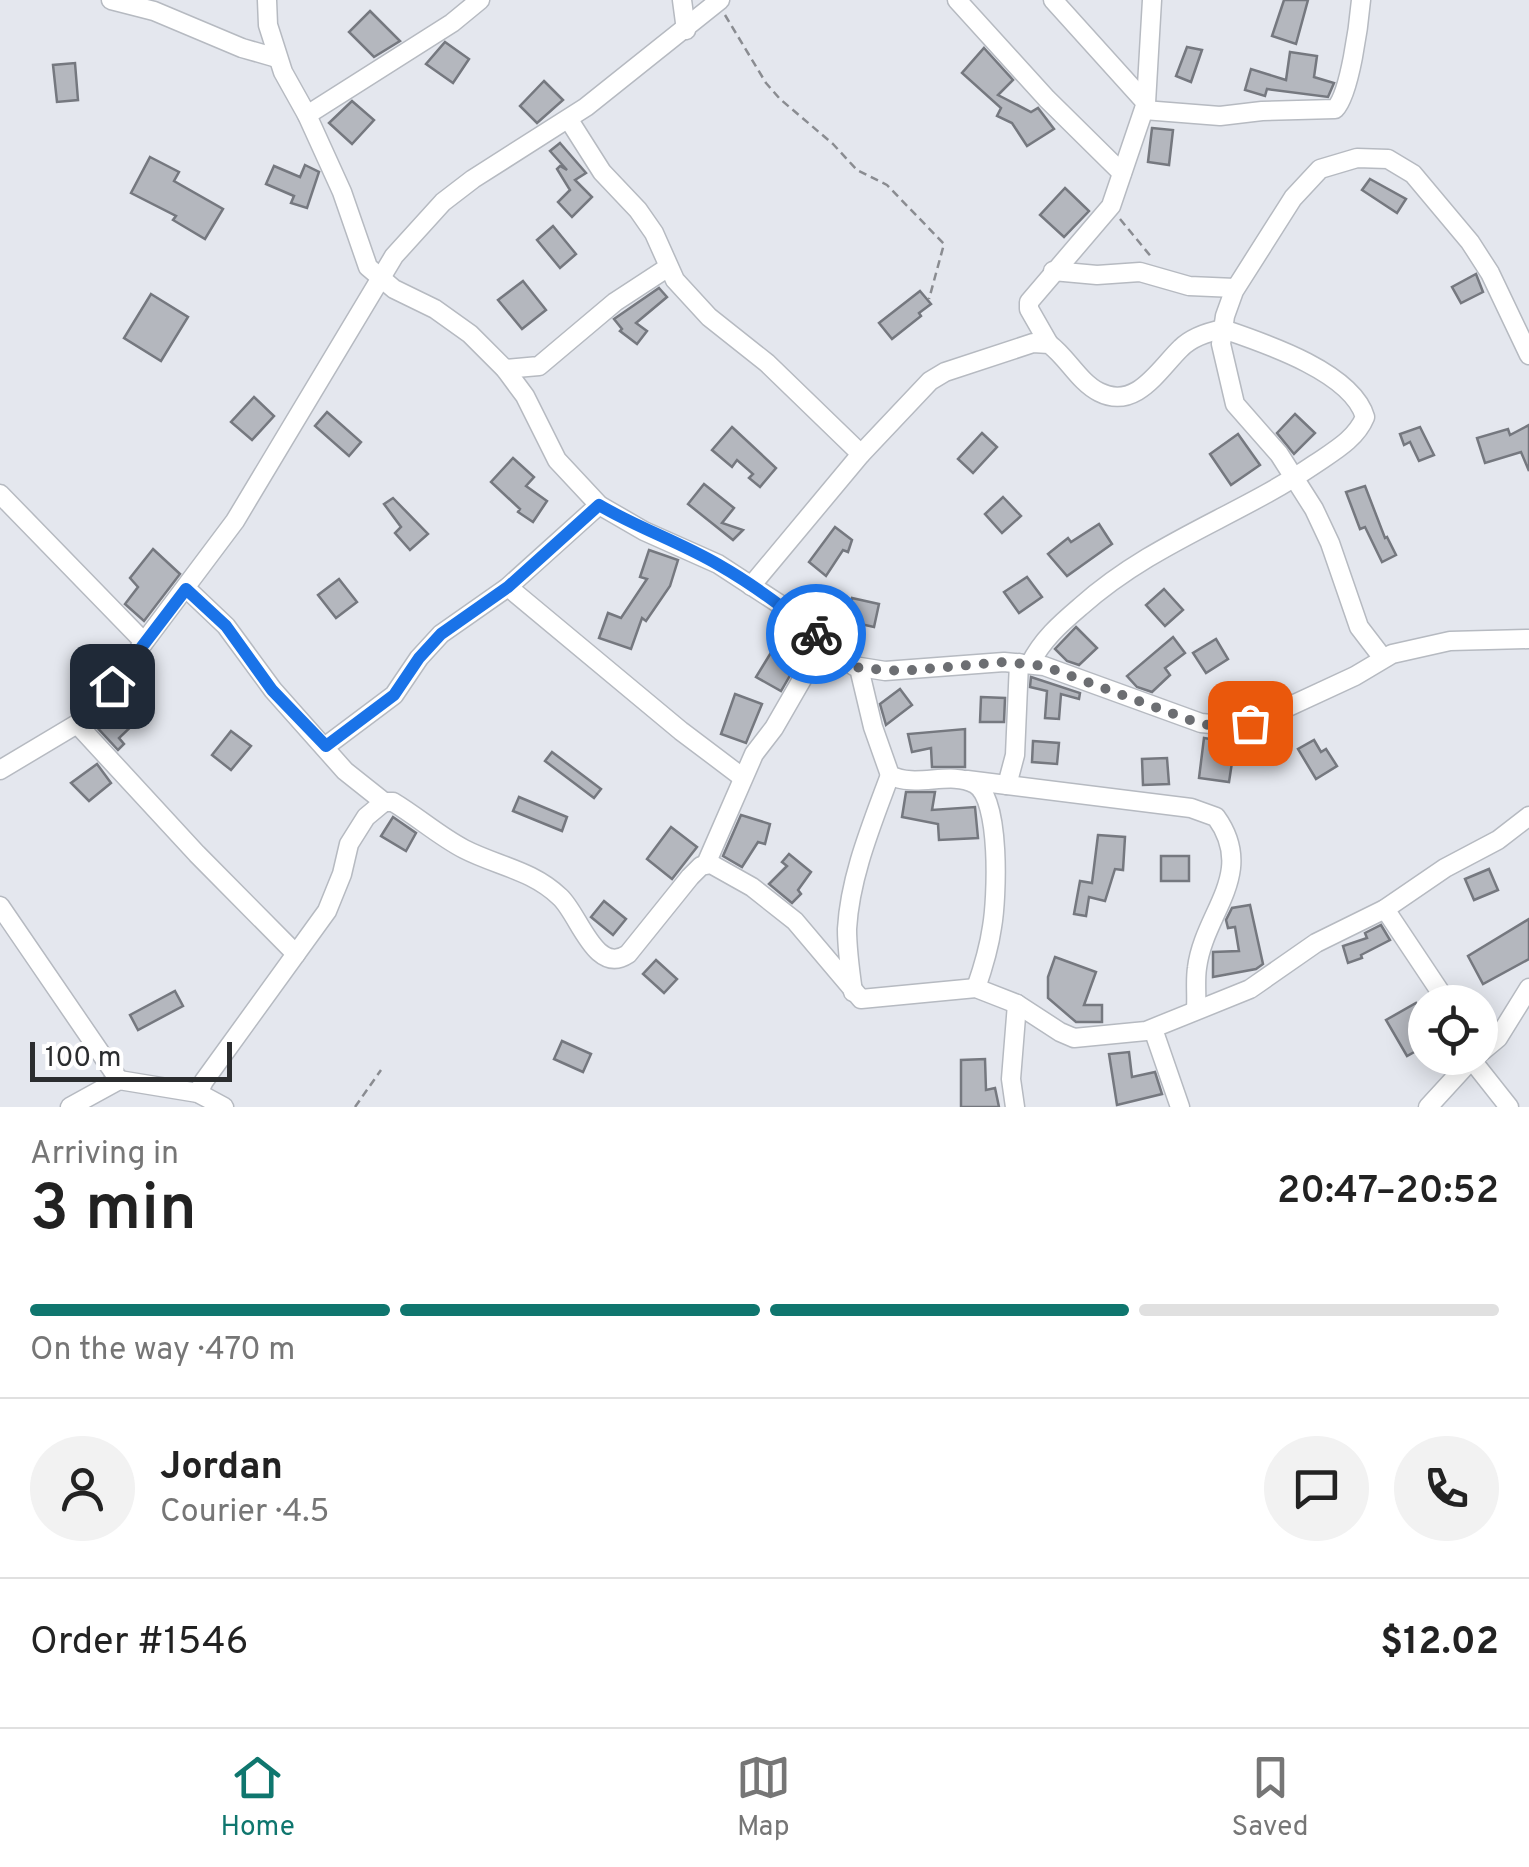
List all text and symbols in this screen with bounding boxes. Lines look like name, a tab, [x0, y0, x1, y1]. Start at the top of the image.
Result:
courier	[766, 584, 866, 684]
icon: bike	[789, 607, 844, 662]
pin	[70, 644, 155, 729]
icon: home	[85, 659, 140, 714]
pin	[1208, 681, 1293, 766]
icon: bag	[1223, 696, 1278, 751]
map controls	[1408, 985, 1498, 1075]
button: locate	[1408, 985, 1498, 1075]
scale bar	[30, 1037, 232, 1082]
text: 100 m	[45, 1041, 121, 1077]
text: Arriving in	[30, 1135, 179, 1175]
text: 20:47–20:52	[1277, 1168, 1499, 1217]
text: 3 min	[30, 1171, 197, 1253]
text: On the way · 470 m	[30, 1331, 295, 1371]
button: person	[30, 1436, 135, 1541]
button: chat	[1264, 1436, 1369, 1541]
button: phone	[1394, 1436, 1499, 1541]
text: Jordan	[160, 1444, 283, 1493]
text: Courier · 4.5	[160, 1493, 329, 1533]
text: Order #1546	[30, 1619, 248, 1668]
text: $12.02	[1380, 1619, 1499, 1668]
tab: Home	[220, 1750, 295, 1846]
tab: Map	[736, 1750, 791, 1846]
tab: Saved	[1232, 1750, 1309, 1846]

